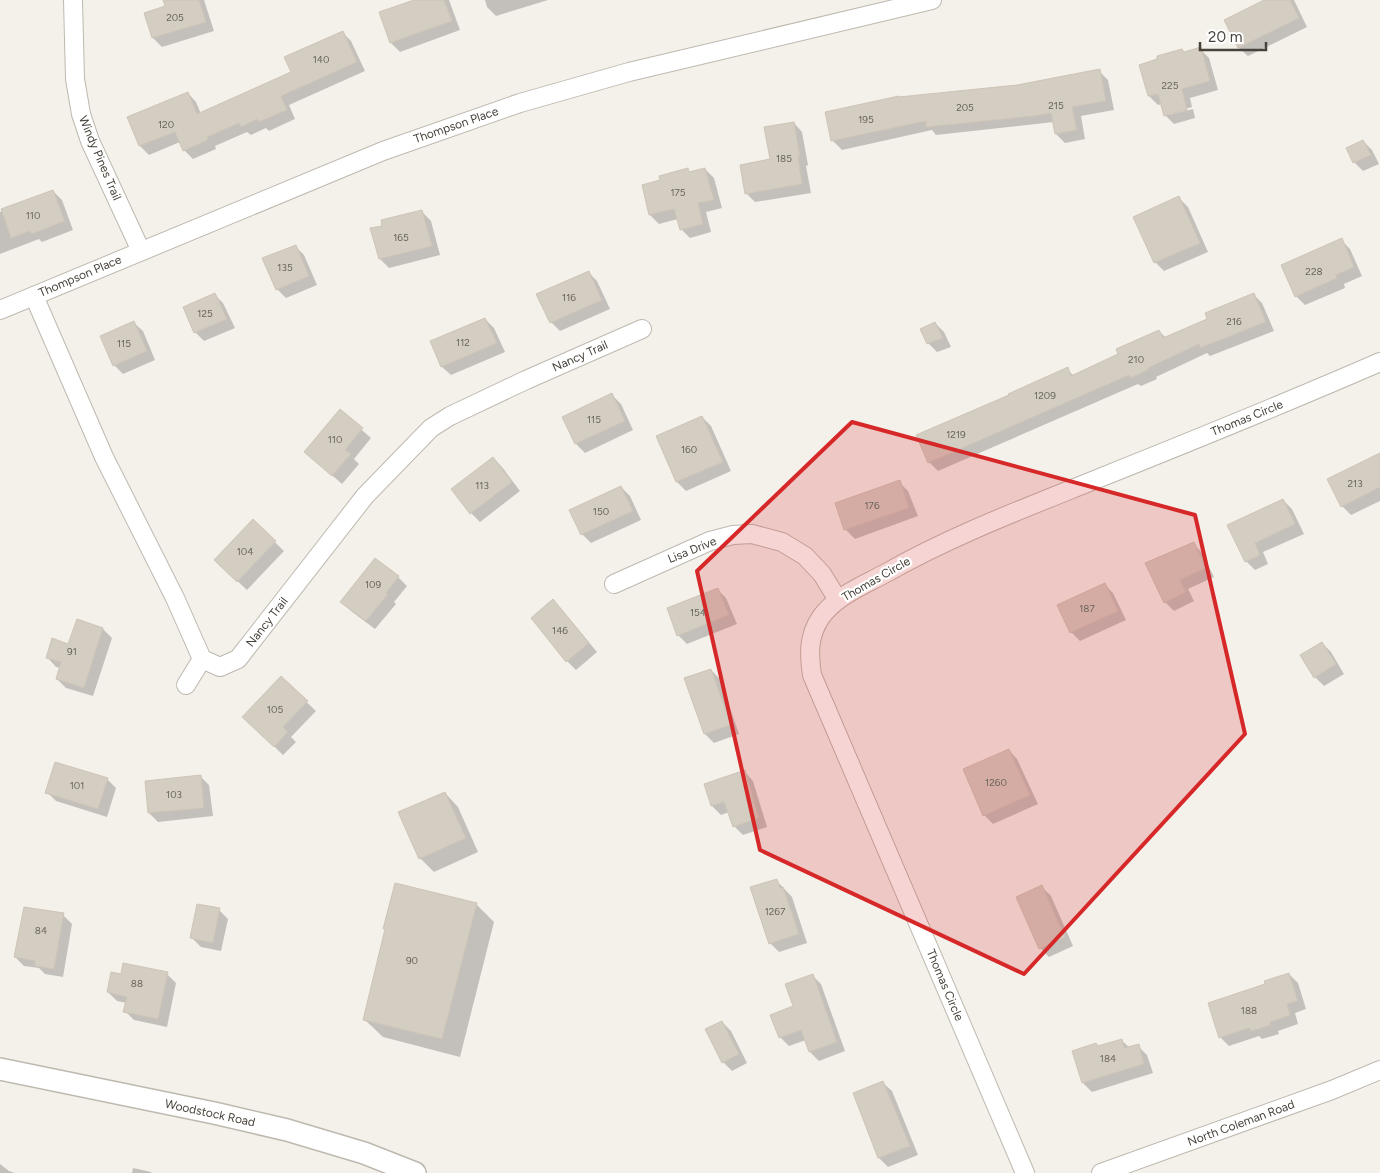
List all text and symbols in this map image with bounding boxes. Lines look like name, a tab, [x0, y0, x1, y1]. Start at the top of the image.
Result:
house number: 205	[166, 11, 184, 24]
scale bar	[1200, 20, 1266, 52]
text: 20 m	[1208, 28, 1242, 46]
house number: 140	[313, 53, 329, 66]
house number: 225	[1162, 79, 1179, 92]
house number: 215	[1048, 99, 1064, 112]
house number: 205	[956, 101, 974, 114]
street label: Thompson Place	[412, 104, 501, 146]
house number: 195	[858, 113, 874, 126]
street label: Windy Pines Trail	[76, 114, 124, 202]
house number: 120	[158, 118, 174, 131]
house number: 185	[776, 152, 792, 165]
house number: 175	[670, 186, 686, 199]
house number: 110	[26, 209, 40, 222]
house number: 165	[393, 231, 409, 244]
street label: Thompson Place	[37, 252, 124, 300]
house number: 135	[277, 261, 293, 274]
house number: 228	[1305, 265, 1323, 278]
house number: 116	[562, 291, 576, 304]
house number: 125	[197, 307, 213, 320]
house number: 216	[1226, 315, 1242, 328]
house number: 112	[456, 336, 470, 349]
house number: 115	[117, 337, 131, 350]
street label: Nancy Trail	[550, 338, 610, 374]
house number: 210	[1128, 353, 1144, 366]
house number: 1209	[1034, 389, 1056, 402]
street label: Thomas Circle	[1209, 397, 1285, 439]
house number: 115	[587, 413, 601, 426]
house number: 1219	[946, 428, 966, 441]
house number: 110	[328, 433, 342, 446]
house number: 160	[681, 443, 697, 456]
house number: 213	[1347, 477, 1363, 490]
house number: 113	[475, 479, 489, 492]
house number: 176	[864, 499, 880, 512]
house number: 150	[593, 505, 609, 518]
street label: Lisa Drive	[666, 534, 719, 566]
house number: 104	[237, 545, 253, 558]
street label: Thomas Circle	[839, 554, 913, 604]
house number: 109	[365, 578, 381, 591]
street label: Nancy Trail	[243, 594, 291, 650]
house number: 187	[1079, 602, 1095, 615]
house number: 154	[690, 606, 706, 619]
house number: 146	[552, 624, 568, 637]
house number: 91	[67, 645, 77, 658]
house number: 105	[267, 703, 283, 716]
house number: 1260	[985, 776, 1007, 789]
house number: 101	[70, 779, 84, 792]
house number: 103	[166, 788, 182, 801]
house number: 1267	[765, 905, 786, 918]
house number: 84	[35, 924, 47, 937]
street label: Thomas Circle	[924, 947, 967, 1023]
house number: 90	[406, 954, 418, 967]
house number: 88	[131, 977, 143, 990]
house number: 188	[1241, 1004, 1257, 1017]
house number: 184	[1100, 1052, 1116, 1065]
street label: Woodstock Road	[164, 1097, 256, 1129]
street label: North Coleman Road	[1186, 1097, 1296, 1149]

